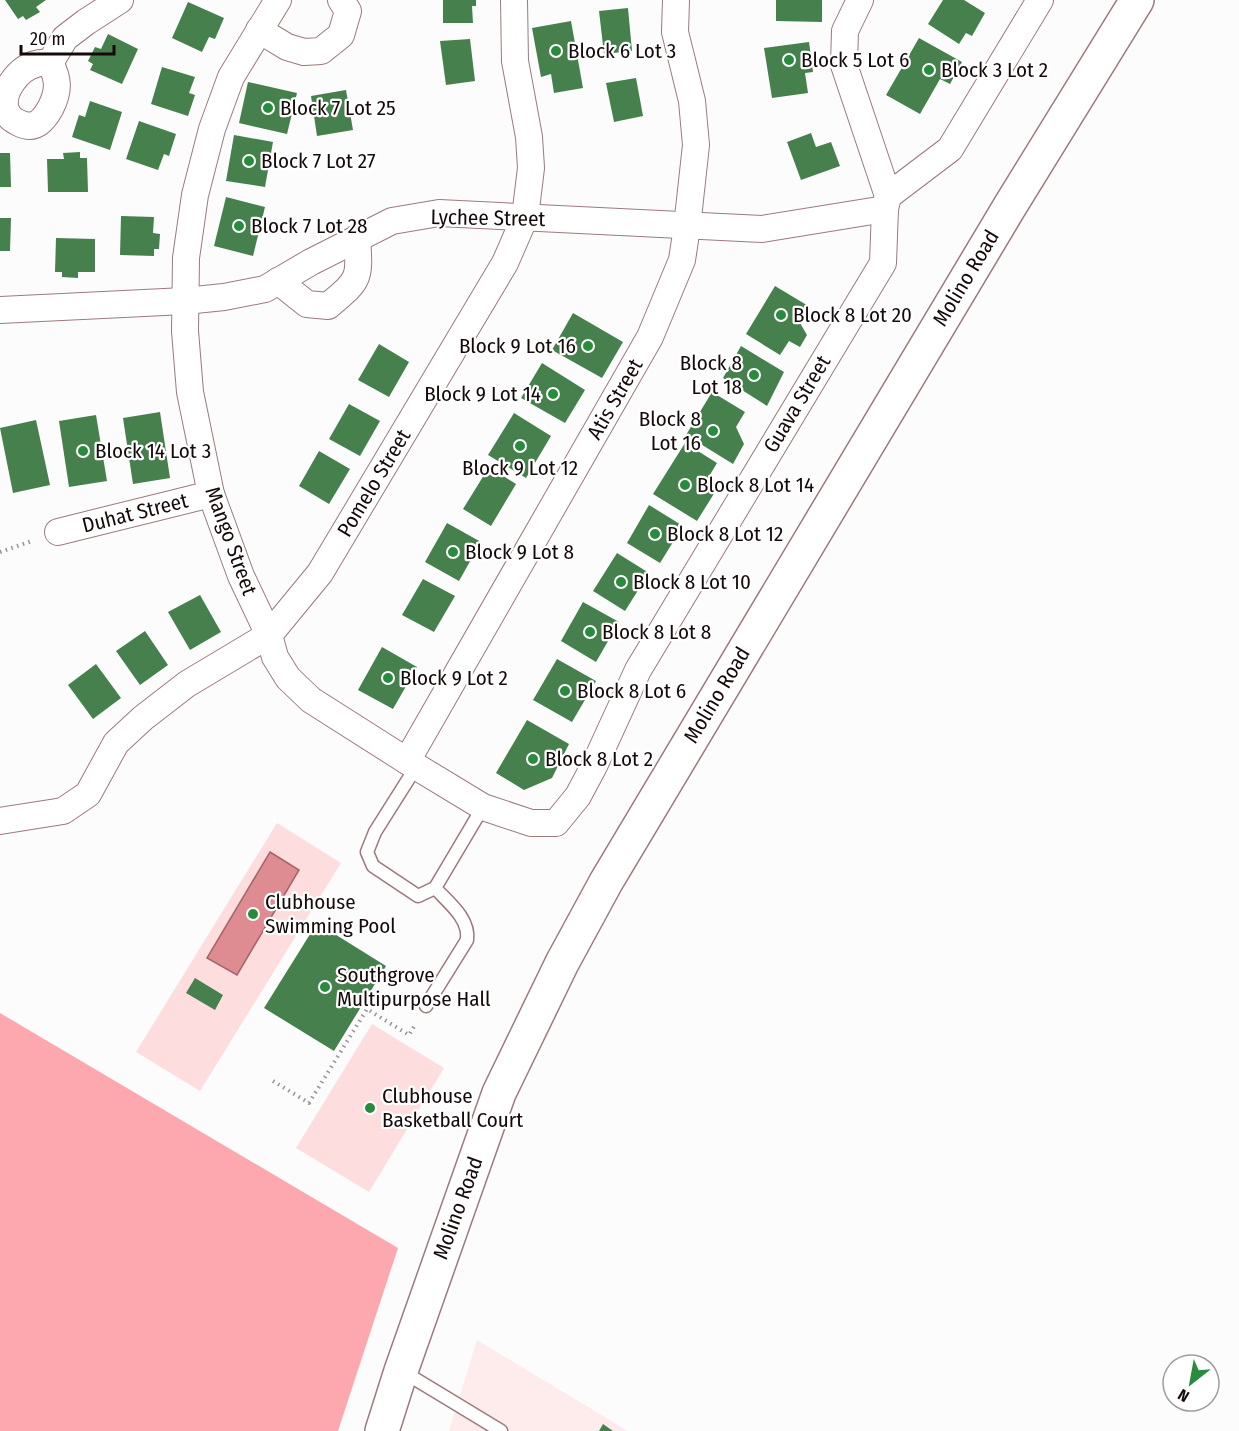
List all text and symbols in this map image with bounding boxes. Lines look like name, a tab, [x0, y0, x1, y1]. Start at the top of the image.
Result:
scale bar	[21, 18, 114, 56]
text: 20 m	[30, 28, 65, 50]
place label: Block 6 Lot 3	[568, 38, 676, 64]
marker: Block 6 Lot 3	[549, 44, 563, 58]
place label: Block 5 Lot 6	[801, 47, 909, 73]
marker: Block 5 Lot 6	[782, 53, 796, 67]
place label: Block 3 Lot 2	[941, 57, 1048, 83]
marker: Block 3 Lot 2	[922, 63, 936, 77]
place label: Block 7 Lot 25	[280, 95, 396, 121]
marker: Block 7 Lot 25	[261, 101, 275, 115]
place label: Block 7 Lot 27	[261, 148, 375, 174]
marker: Block 7 Lot 27	[242, 154, 256, 168]
street label: Lychee Street	[430, 204, 546, 232]
place label: Block 7 Lot 28	[251, 213, 368, 239]
marker: Block 7 Lot 28	[232, 219, 246, 233]
street label: Molino Road	[927, 225, 1005, 331]
place label: Block 8 Lot 20	[793, 302, 912, 328]
marker: Block 8 Lot 20	[774, 308, 788, 322]
place label: Block 9 Lot 16	[459, 333, 576, 359]
marker: Block 9 Lot 16	[581, 339, 595, 353]
place label: Block 8 Lot 18	[680, 350, 742, 400]
street label: Guava Street	[758, 351, 836, 457]
street label: Atis Street	[582, 354, 649, 444]
marker: Block 8 Lot 18	[747, 368, 761, 382]
place label: Block 9 Lot 14	[424, 381, 541, 407]
marker: Block 9 Lot 14	[546, 387, 560, 401]
place label: Block 8 Lot 16	[639, 406, 701, 456]
street label: Pomelo Street	[332, 424, 416, 542]
marker: Block 8 Lot 16	[706, 424, 720, 438]
place label: Block 14 Lot 3	[95, 438, 211, 464]
marker: Block 9 Lot 12	[513, 439, 527, 453]
marker: Block 14 Lot 3	[76, 444, 90, 458]
place label: Block 9 Lot 12	[462, 455, 578, 481]
place label: Block 8 Lot 14	[697, 472, 814, 498]
marker: Block 8 Lot 14	[678, 478, 692, 492]
street label: Mango Street	[199, 483, 263, 599]
street label: Duhat Street	[79, 487, 191, 539]
place label: Block 8 Lot 12	[667, 521, 783, 547]
marker: Block 8 Lot 12	[648, 527, 662, 541]
place label: Block 9 Lot 8	[465, 539, 574, 565]
marker: Block 9 Lot 8	[446, 545, 460, 559]
place label: Block 8 Lot 10	[633, 569, 751, 595]
marker: Block 8 Lot 10	[614, 575, 628, 589]
place label: Block 8 Lot 8	[602, 619, 711, 645]
marker: Block 8 Lot 8	[583, 625, 597, 639]
street label: Molino Road	[678, 642, 756, 748]
place label: Block 9 Lot 2	[400, 665, 508, 691]
marker: Block 9 Lot 2	[381, 671, 395, 685]
place label: Block 8 Lot 6	[577, 678, 686, 704]
marker: Block 8 Lot 6	[558, 684, 572, 698]
place label: Block 8 Lot 2	[545, 746, 653, 772]
marker: Block 8 Lot 2	[526, 752, 540, 766]
place label: Clubhouse Swimming Pool	[265, 889, 396, 939]
marker: Clubhouse Swimming Pool	[246, 907, 260, 921]
place label: Southgrove Multipurpose Hall	[337, 962, 491, 1012]
marker: Southgrove Multipurpose Hall	[318, 980, 332, 994]
place label: Clubhouse Basketball Court	[382, 1083, 523, 1133]
marker: Clubhouse Basketball Court	[363, 1101, 377, 1115]
street label: Molino Road	[427, 1153, 489, 1263]
north arrow	[1161, 1353, 1221, 1413]
text: N	[1175, 1385, 1193, 1406]

